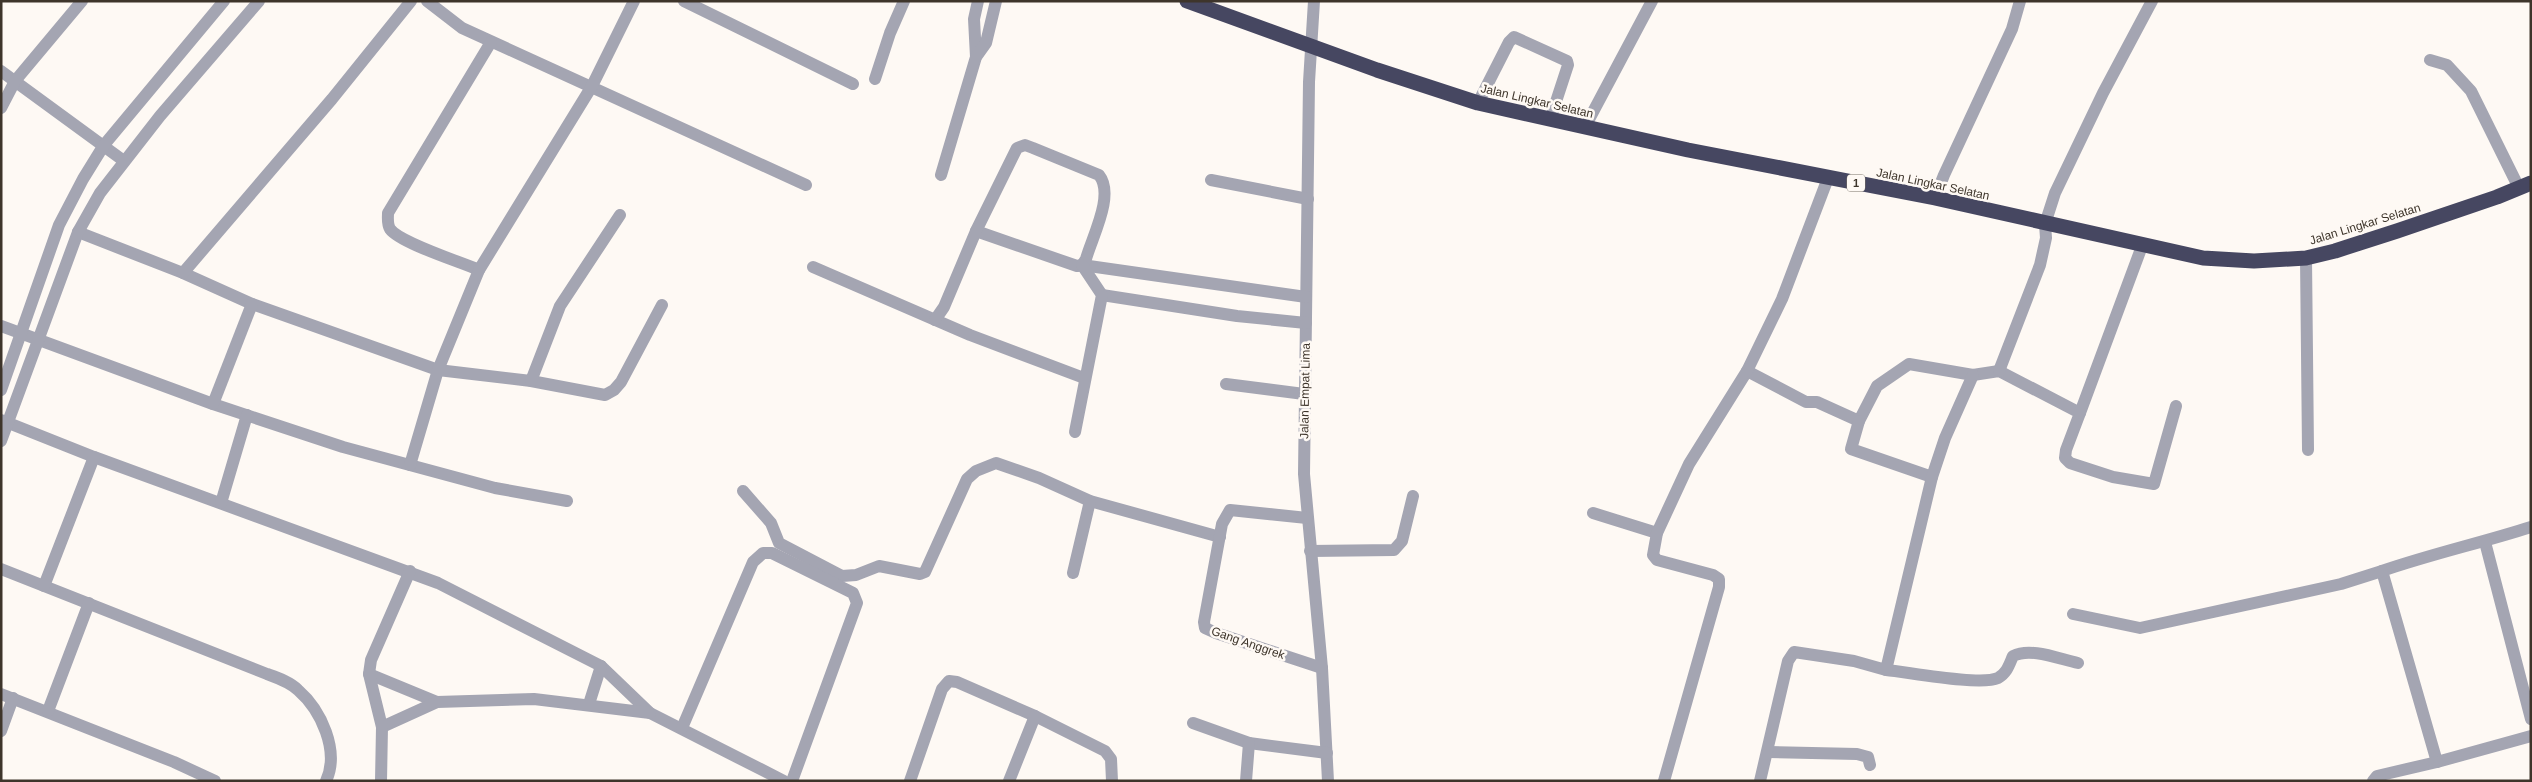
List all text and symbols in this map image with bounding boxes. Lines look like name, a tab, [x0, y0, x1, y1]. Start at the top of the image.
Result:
street label: Jalan Lingkar Selatan	[1479, 81, 1595, 121]
street label: Jalan Lingkar Selatan	[1875, 165, 1991, 203]
road number: 1	[1847, 174, 1865, 192]
street label: Jalan Lingkar Selatan	[2308, 200, 2422, 248]
street label: Jalan Empat Lima	[1297, 343, 1313, 439]
street label: Gang Anggrek	[1209, 624, 1287, 662]

